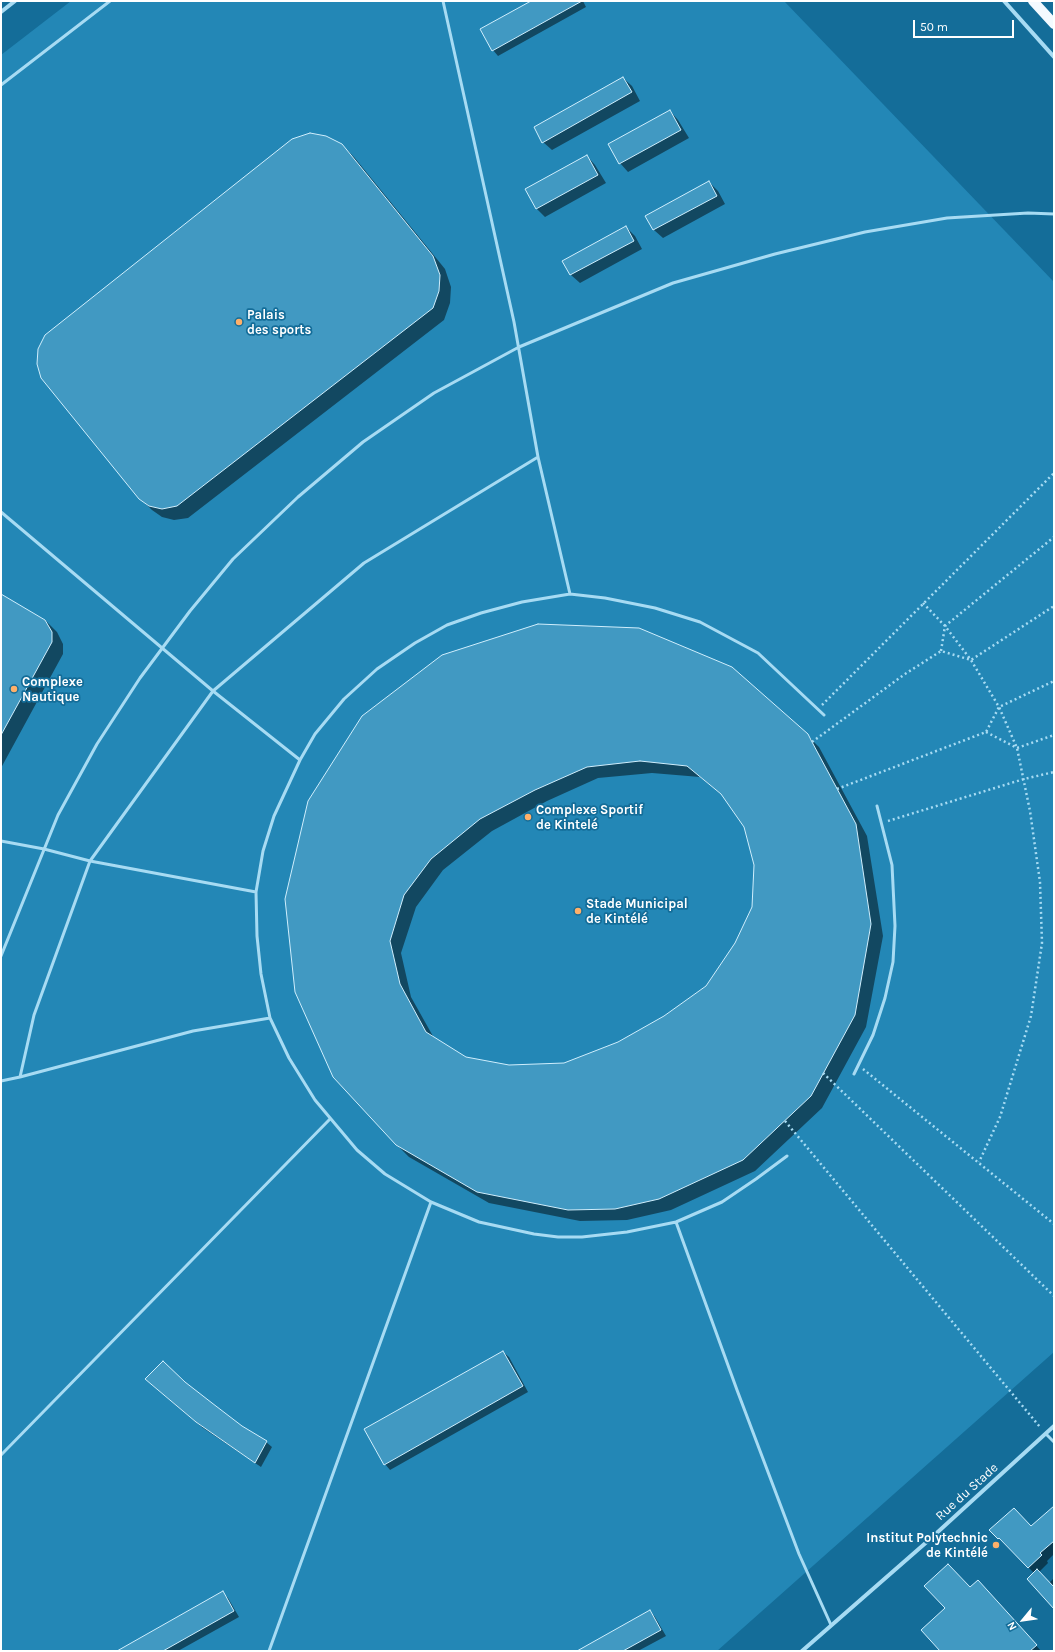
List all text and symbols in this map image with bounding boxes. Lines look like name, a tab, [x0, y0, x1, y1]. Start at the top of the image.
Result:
scale bar	[915, 12, 1016, 38]
text: 50 m	[920, 20, 948, 34]
place label: Palais des sports	[247, 307, 311, 338]
marker: Palais des sports	[234, 317, 244, 327]
place label: Complexe Nautique	[22, 674, 83, 705]
marker: Complexe Nautique	[9, 684, 19, 694]
place label: Complexe Sportif de Kintelé	[536, 802, 643, 833]
marker: Complexe Sportif de Kintelé	[523, 812, 533, 822]
place label: Stade Municipal de Kintélé	[586, 896, 688, 927]
marker: Stade Municipal de Kintélé	[573, 906, 583, 916]
street label: Rue du Stade	[933, 1460, 1001, 1524]
place label: Institut Polytechnic de Kintélé	[866, 1530, 988, 1561]
marker: Institut Polytechnic de Kintélé	[991, 1540, 1001, 1550]
north arrow	[1003, 1600, 1043, 1640]
text: N	[1004, 1619, 1020, 1633]

